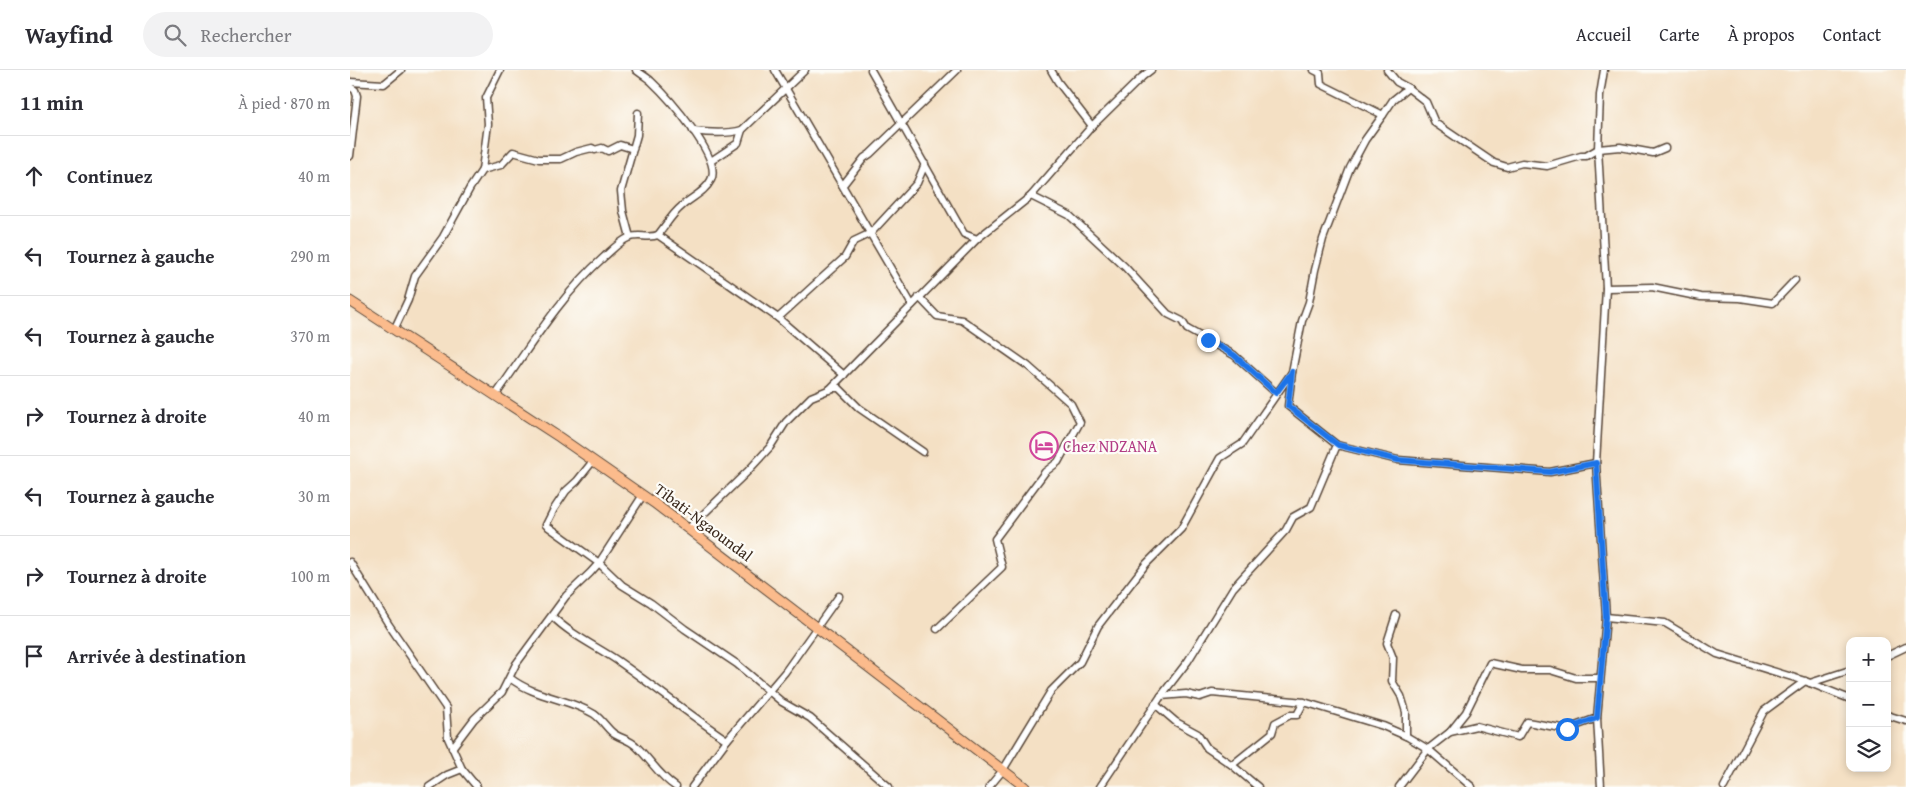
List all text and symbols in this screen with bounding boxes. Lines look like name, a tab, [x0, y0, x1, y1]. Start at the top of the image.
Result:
search box	[143, 12, 493, 57]
text: Wayfind	[25, 17, 113, 52]
icon: search	[161, 21, 189, 49]
text: Rechercher	[201, 21, 292, 49]
text: Accueil	[1576, 21, 1631, 48]
text: Carte	[1659, 21, 1700, 48]
text: À propos	[1728, 21, 1795, 48]
text: Contact	[1823, 21, 1881, 48]
text: 11 min	[20, 87, 83, 118]
text: À pied · 870 m	[238, 91, 330, 115]
icon: ahead	[20, 162, 48, 190]
text: Continuez	[67, 162, 153, 190]
text: 40 m	[298, 164, 330, 188]
icon: left	[20, 242, 48, 270]
text: Tournez à gauche	[67, 242, 215, 270]
text: 290 m	[290, 244, 330, 268]
icon: left	[20, 322, 48, 350]
text: Tournez à gauche	[67, 322, 215, 350]
text: 370 m	[290, 324, 330, 348]
route end	[1197, 329, 1220, 352]
icon: right	[20, 402, 48, 430]
text: Tournez à droite	[67, 402, 207, 430]
text: 40 m	[298, 404, 330, 428]
hotel icon: Chez NDZANA	[1029, 431, 1059, 461]
place label: Chez NDZANA	[1063, 434, 1158, 458]
street label: Tibati-Ngaoundal	[650, 477, 758, 567]
icon: left	[20, 482, 48, 510]
text: Tournez à gauche	[67, 482, 215, 510]
text: 30 m	[298, 484, 330, 508]
icon: right	[20, 562, 48, 590]
text: Tournez à droite	[67, 562, 207, 590]
text: 100 m	[290, 564, 330, 588]
map controls	[1846, 637, 1891, 772]
button: +	[1846, 637, 1891, 682]
icon: arrive	[20, 642, 48, 670]
text: Arrivée à destination	[67, 642, 246, 670]
button: −	[1846, 682, 1891, 727]
route start	[1556, 718, 1579, 741]
button: layers	[1846, 727, 1891, 772]

